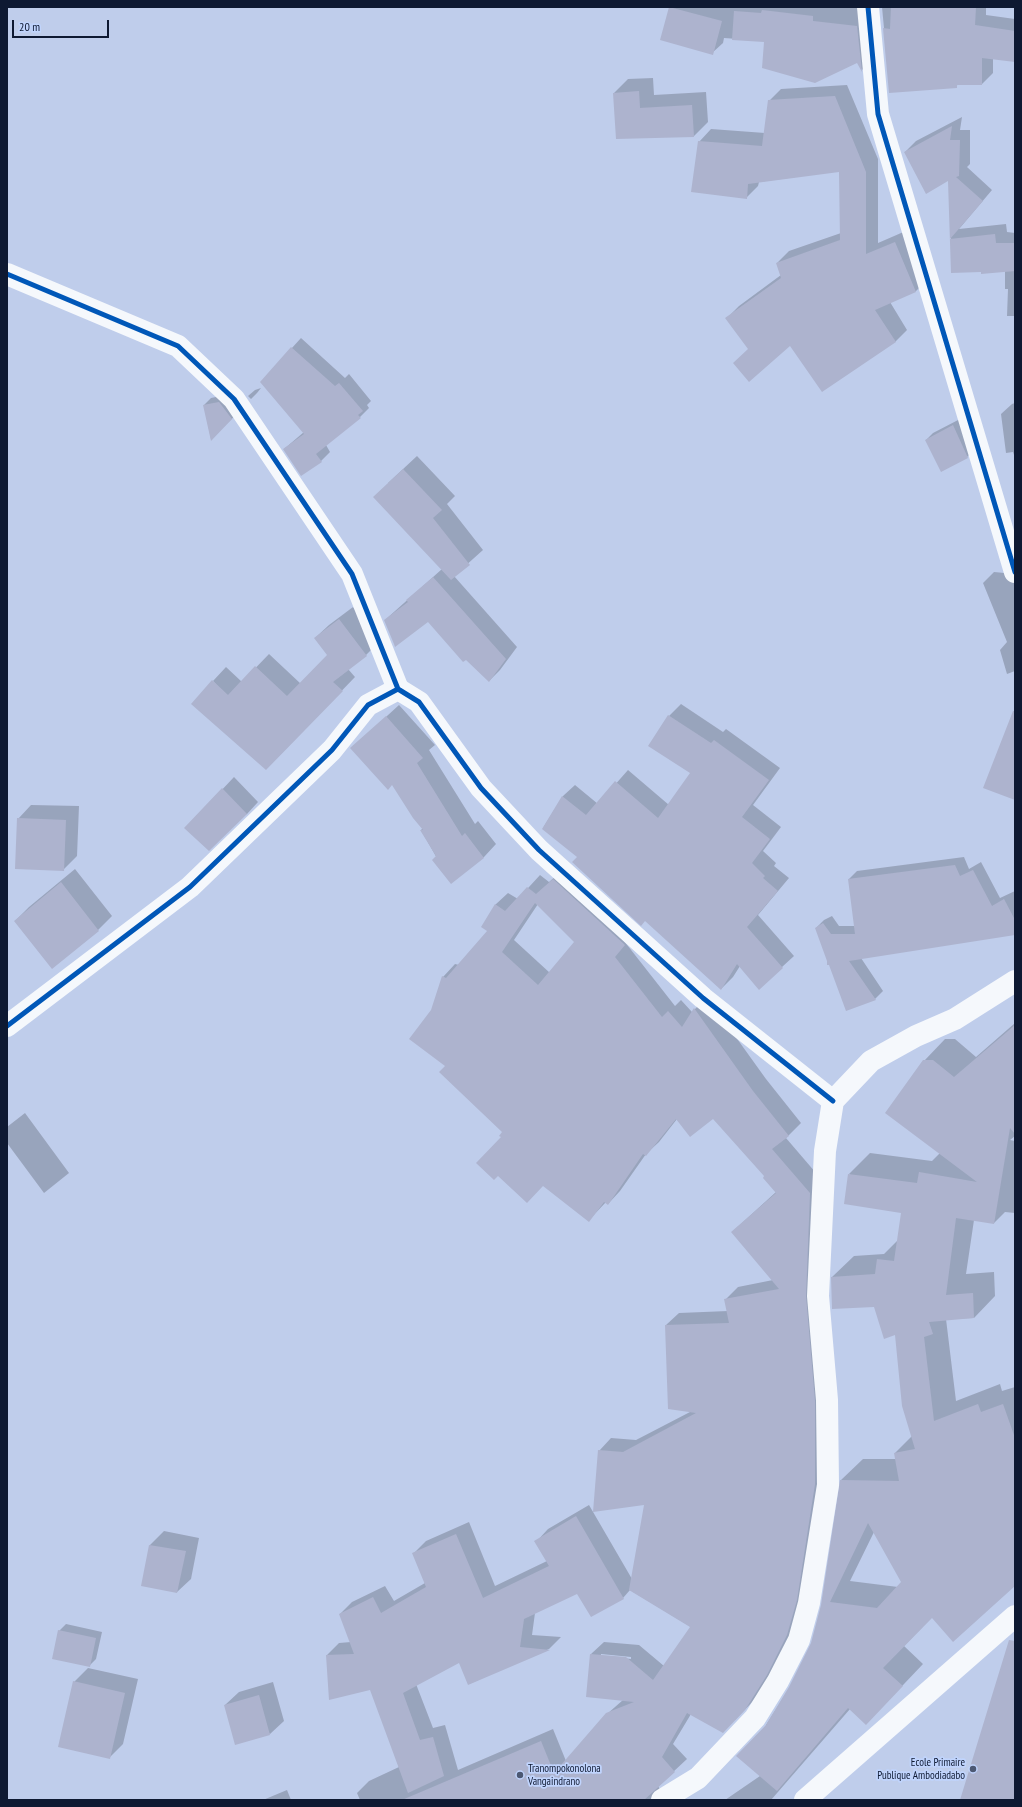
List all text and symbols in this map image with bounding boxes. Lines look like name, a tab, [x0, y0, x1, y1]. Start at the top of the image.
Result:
scale bar	[14, 12, 111, 38]
text: 20 m	[19, 19, 40, 34]
place label: Ecole Primaire Publique Ambodiadabo	[877, 1756, 965, 1782]
place label: Tranompokonolona Vangaindrano	[528, 1762, 601, 1788]
marker: Ecole Primaire Publique Ambodiadabo	[968, 1764, 978, 1774]
marker: Tranompokonolona Vangaindrano	[515, 1770, 525, 1780]

